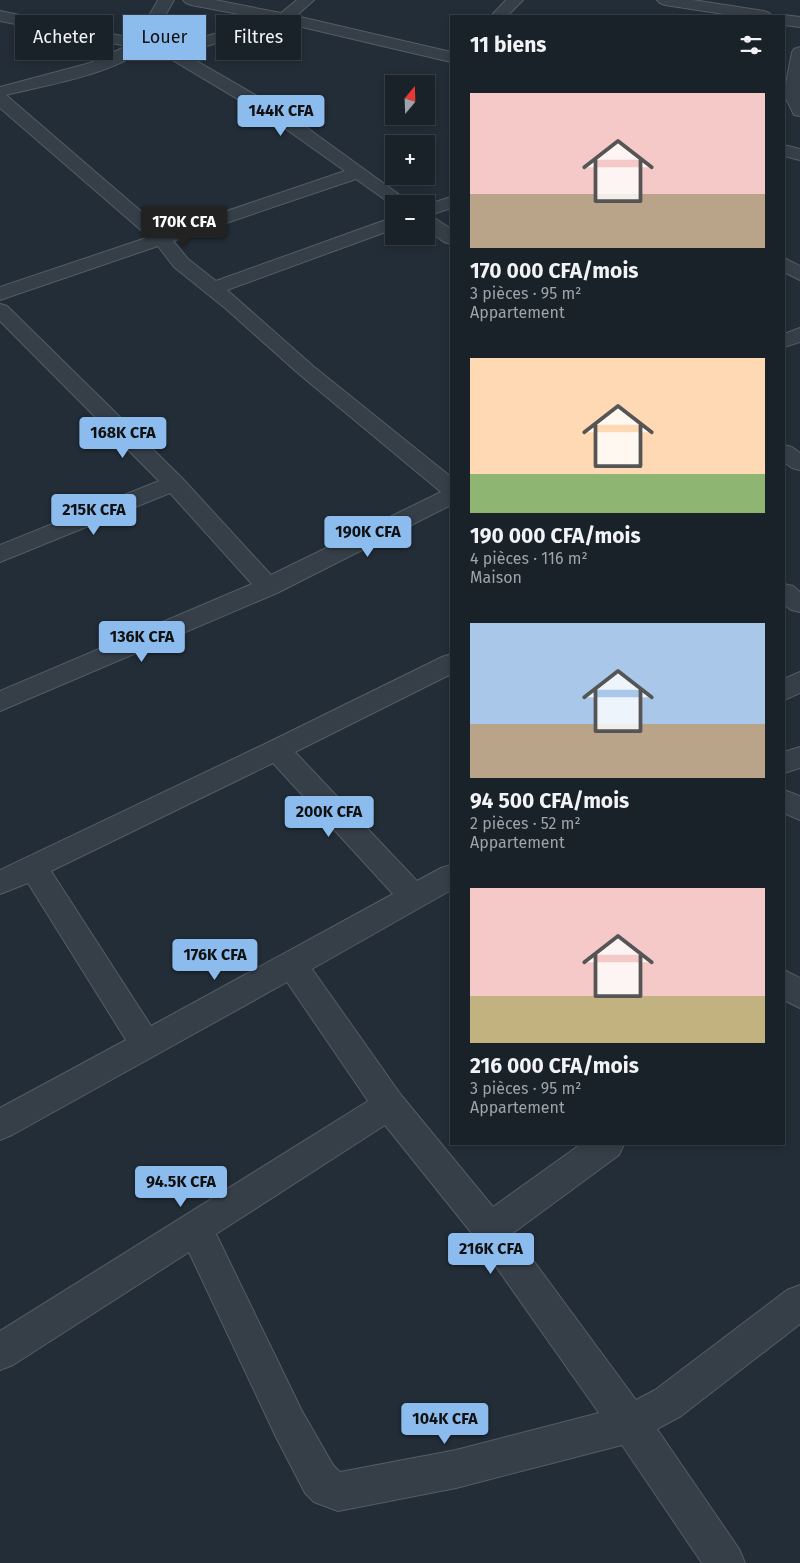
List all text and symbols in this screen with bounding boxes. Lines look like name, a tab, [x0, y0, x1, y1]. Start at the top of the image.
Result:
chip: Acheter	[15, 15, 113, 60]
chip: Louer	[123, 15, 206, 60]
chip: Filtres	[216, 15, 301, 60]
icon: filters	[737, 31, 765, 59]
text: 11 biens	[470, 32, 546, 58]
north arrow	[385, 75, 435, 125]
map controls	[385, 75, 435, 245]
pin: 144K CFA	[229, 94, 333, 137]
text: 144K CFA	[248, 101, 314, 120]
icon: home	[573, 126, 663, 216]
button: +	[385, 135, 435, 185]
button: −	[385, 195, 435, 245]
pin: 170K CFA	[132, 206, 236, 248]
text: 170K CFA	[152, 212, 216, 231]
text: 170 000 CFA/mois	[470, 258, 638, 284]
text: 3 pièces · 95 m²	[470, 284, 582, 303]
text: Appartement	[470, 303, 565, 322]
icon: home	[573, 391, 663, 481]
pin: 168K CFA	[71, 416, 175, 459]
text: 168K CFA	[90, 423, 156, 442]
pin: 215K CFA	[42, 494, 146, 536]
text: 215K CFA	[62, 500, 126, 519]
pin: 190K CFA	[316, 516, 420, 558]
text: 190K CFA	[335, 522, 401, 541]
text: 190 000 CFA/mois	[470, 523, 641, 549]
text: 4 pièces · 116 m²	[470, 549, 588, 568]
text: Maison	[470, 568, 522, 587]
pin: 136K CFA	[90, 620, 194, 663]
text: 136K CFA	[110, 627, 174, 646]
icon: home	[573, 656, 663, 746]
text: 94 500 CFA/mois	[470, 788, 629, 814]
pin: 200K CFA	[277, 796, 381, 838]
text: 200K CFA	[296, 802, 362, 821]
text: 2 pièces · 52 m²	[470, 814, 581, 833]
text: Appartement	[470, 833, 565, 852]
icon: home	[573, 921, 663, 1011]
pin: 176K CFA	[163, 938, 267, 981]
text: 176K CFA	[183, 945, 247, 964]
text: 216 000 CFA/mois	[470, 1053, 639, 1079]
text: 3 pièces · 95 m²	[470, 1079, 582, 1098]
text: Appartement	[470, 1098, 565, 1117]
pin: 94.5K CFA	[124, 1166, 238, 1208]
text: 94.5K CFA	[146, 1172, 216, 1191]
pin: 216K CFA	[439, 1232, 543, 1275]
text: 216K CFA	[459, 1239, 523, 1258]
pin: 104K CFA	[393, 1402, 497, 1445]
text: 104K CFA	[412, 1409, 478, 1428]

